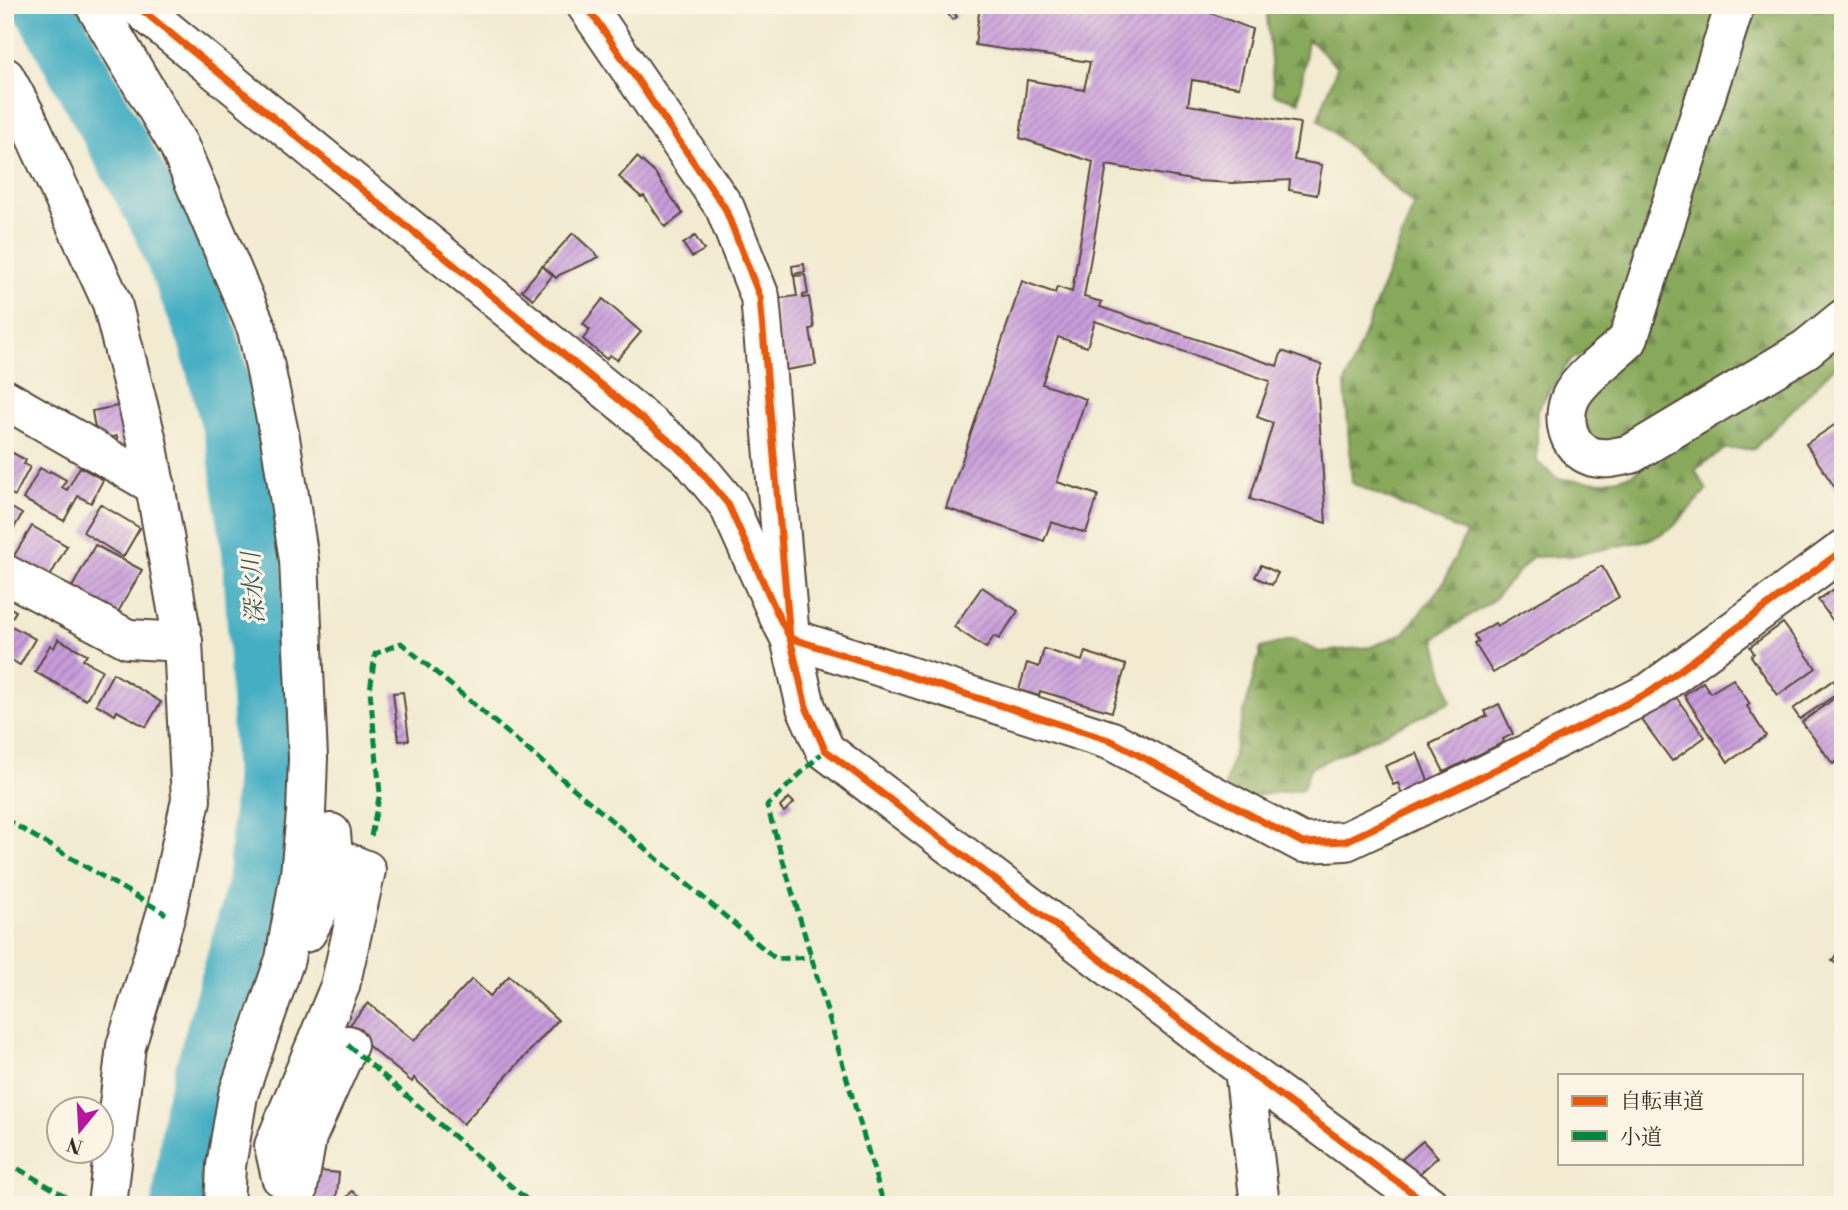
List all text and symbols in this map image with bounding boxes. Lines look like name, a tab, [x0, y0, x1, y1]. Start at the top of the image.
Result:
water label: 深水川	[236, 548, 271, 625]
legend	[1558, 1074, 1802, 1164]
text: 自転車道	[1620, 1089, 1704, 1115]
north arrow	[46, 1094, 116, 1164]
text: 小道	[1620, 1125, 1662, 1151]
text: N	[64, 1131, 86, 1159]

